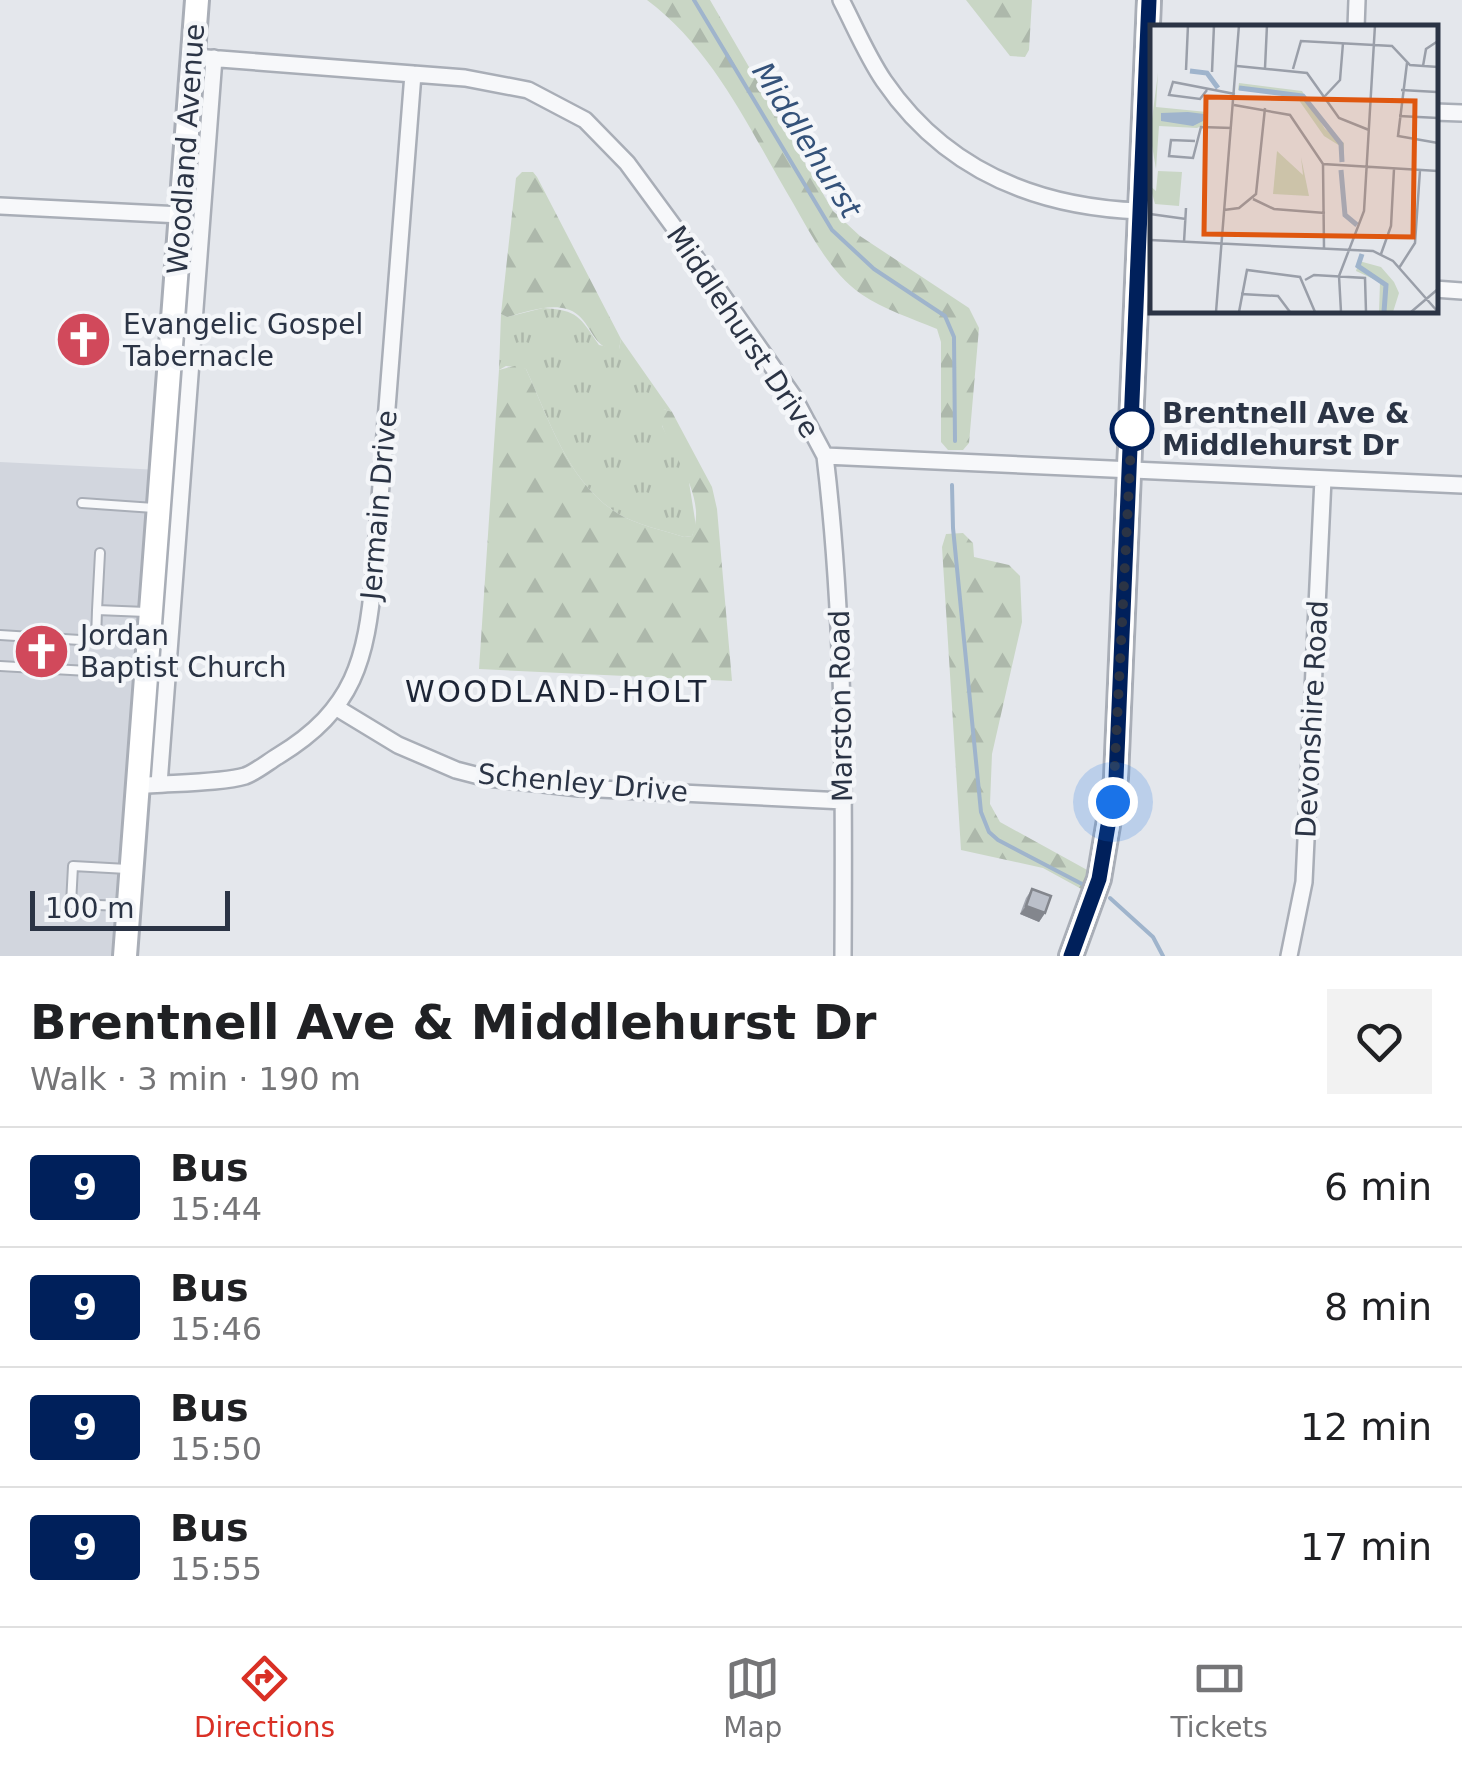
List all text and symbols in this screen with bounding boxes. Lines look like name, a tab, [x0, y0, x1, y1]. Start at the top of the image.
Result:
street label: Woodland Avenue	[161, 22, 211, 276]
inset map	[1150, 25, 1437, 312]
water label: Middlehurst	[745, 56, 869, 225]
street label: Middlehurst Drive	[660, 220, 826, 444]
place label: Evangelic Gospel Tabernacle	[122, 308, 363, 373]
church icon: Evangelic Gospel Tabernacle	[54, 310, 114, 370]
place label: Brentnell Ave & Middlehurst Dr	[1162, 397, 1409, 462]
marker: Brentnell Ave & Middlehurst Dr	[1111, 408, 1153, 450]
street label: Jermain Drive	[354, 409, 404, 603]
street label: Devonshire Road	[1289, 599, 1335, 839]
street label: Marston Road	[823, 610, 859, 802]
place label: Jordan Baptist Church	[78, 619, 286, 684]
church icon: Jordan Baptist Church	[11, 621, 71, 681]
district label: WOODLAND-HOLT	[405, 674, 709, 709]
street label: Schenley Drive	[476, 757, 690, 809]
your location	[1088, 777, 1138, 827]
scale bar	[30, 886, 230, 930]
text: 100 m	[45, 892, 135, 925]
button: heart	[1327, 989, 1432, 1094]
text: Brentnell Ave & Middlehurst Dr	[30, 994, 877, 1050]
text: Walk · 3 min · 190 m	[30, 1060, 361, 1098]
text: Bus	[170, 1146, 249, 1190]
text: 6 min	[1324, 1165, 1432, 1209]
text: 9	[73, 1167, 97, 1207]
text: 15:44	[170, 1190, 262, 1228]
text: Bus	[170, 1266, 249, 1310]
text: 8 min	[1324, 1285, 1432, 1329]
text: 9	[73, 1287, 97, 1327]
text: 15:46	[170, 1310, 262, 1348]
text: Bus	[170, 1386, 249, 1430]
text: 12 min	[1300, 1405, 1432, 1449]
text: 9	[73, 1407, 97, 1447]
text: 15:50	[170, 1430, 262, 1468]
text: Bus	[170, 1506, 249, 1550]
text: 17 min	[1300, 1525, 1432, 1569]
text: 9	[73, 1527, 97, 1567]
text: 15:55	[170, 1550, 262, 1588]
tab: Directions	[194, 1651, 335, 1744]
tab: Map	[723, 1651, 782, 1744]
tab: Tickets	[1171, 1651, 1268, 1744]

